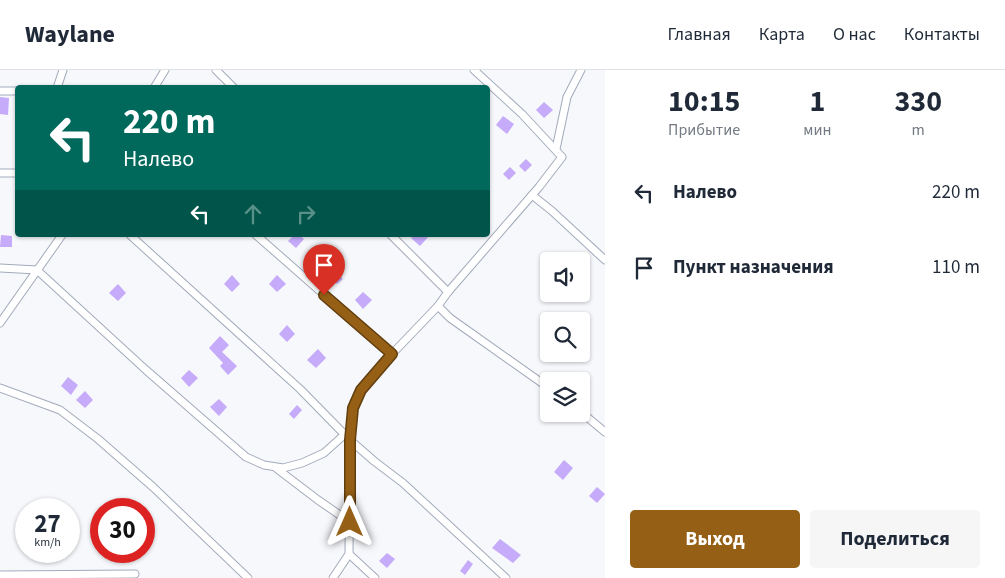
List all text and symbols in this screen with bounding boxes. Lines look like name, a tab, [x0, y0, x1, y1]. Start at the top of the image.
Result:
text: Waylane	[25, 17, 115, 52]
text: Главная	[668, 22, 731, 47]
text: Карта	[759, 22, 805, 47]
text: О нас	[833, 22, 876, 47]
text: Контакты	[904, 22, 980, 47]
text: 10:15	[668, 80, 740, 123]
text: 1	[809, 80, 825, 123]
text: 330	[894, 80, 942, 123]
text: 220 m	[123, 97, 215, 147]
icon: left	[40, 105, 105, 170]
text: Прибытие	[668, 119, 740, 141]
text: мин	[803, 119, 831, 141]
text: m	[912, 119, 925, 141]
text: Налево	[123, 143, 194, 175]
icon: left	[630, 179, 658, 207]
text: Налево	[673, 179, 737, 206]
text: 220 m	[932, 179, 980, 206]
icon: left	[186, 200, 214, 228]
icon: ahead	[239, 200, 267, 228]
icon: right	[292, 200, 320, 228]
pin	[303, 244, 345, 295]
icon: arrive	[310, 251, 338, 279]
map controls	[540, 252, 590, 422]
button: sound	[540, 252, 590, 302]
icon: arrive	[630, 254, 658, 282]
text: Пункт назначения	[673, 254, 834, 281]
text: 110 m	[932, 254, 980, 281]
button: search	[540, 312, 590, 362]
button: layers	[540, 372, 590, 422]
position arrow	[323, 495, 375, 547]
speed limit sign: 30	[90, 498, 155, 563]
text: 27	[34, 506, 61, 542]
button: Выход	[630, 510, 800, 568]
button: Поделиться	[810, 510, 980, 568]
text: km/h	[34, 534, 61, 551]

